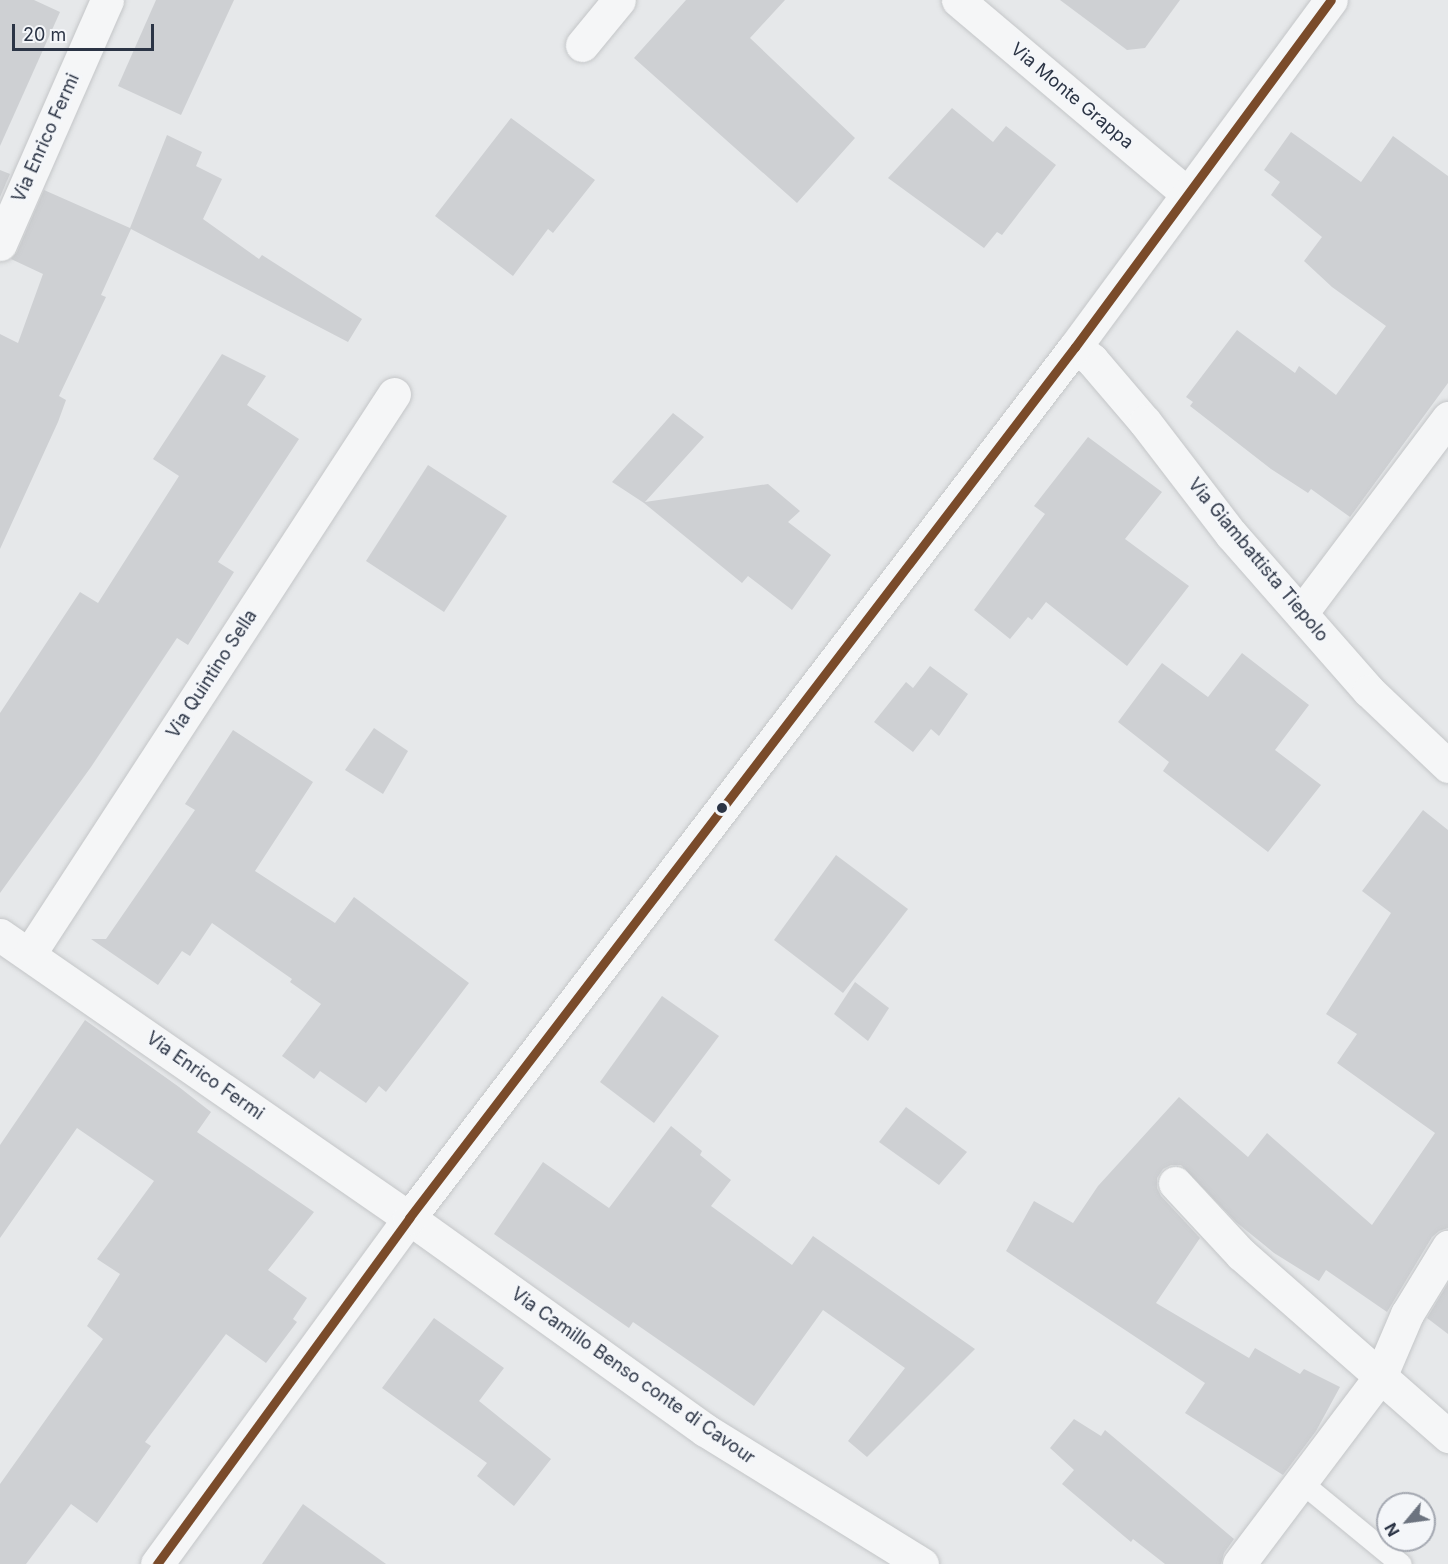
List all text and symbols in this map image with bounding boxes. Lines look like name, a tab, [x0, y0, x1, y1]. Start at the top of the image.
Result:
scale bar	[15, 12, 158, 50]
text: 20 m	[23, 24, 66, 45]
street label: Via Monte Grappa	[1006, 38, 1138, 154]
street label: Via Enrico Fermi	[8, 70, 84, 206]
street label: Via Giambattista Tiepolo	[1183, 474, 1333, 646]
street label: Via Quintino Sella	[162, 606, 262, 742]
unlabelled marker	[716, 802, 728, 814]
street label: Via Enrico Fermi	[142, 1027, 268, 1125]
street label: Via Camillo Benso conte di Cavour	[507, 1283, 759, 1469]
north arrow	[1376, 1492, 1436, 1552]
text: N	[1380, 1520, 1404, 1540]

